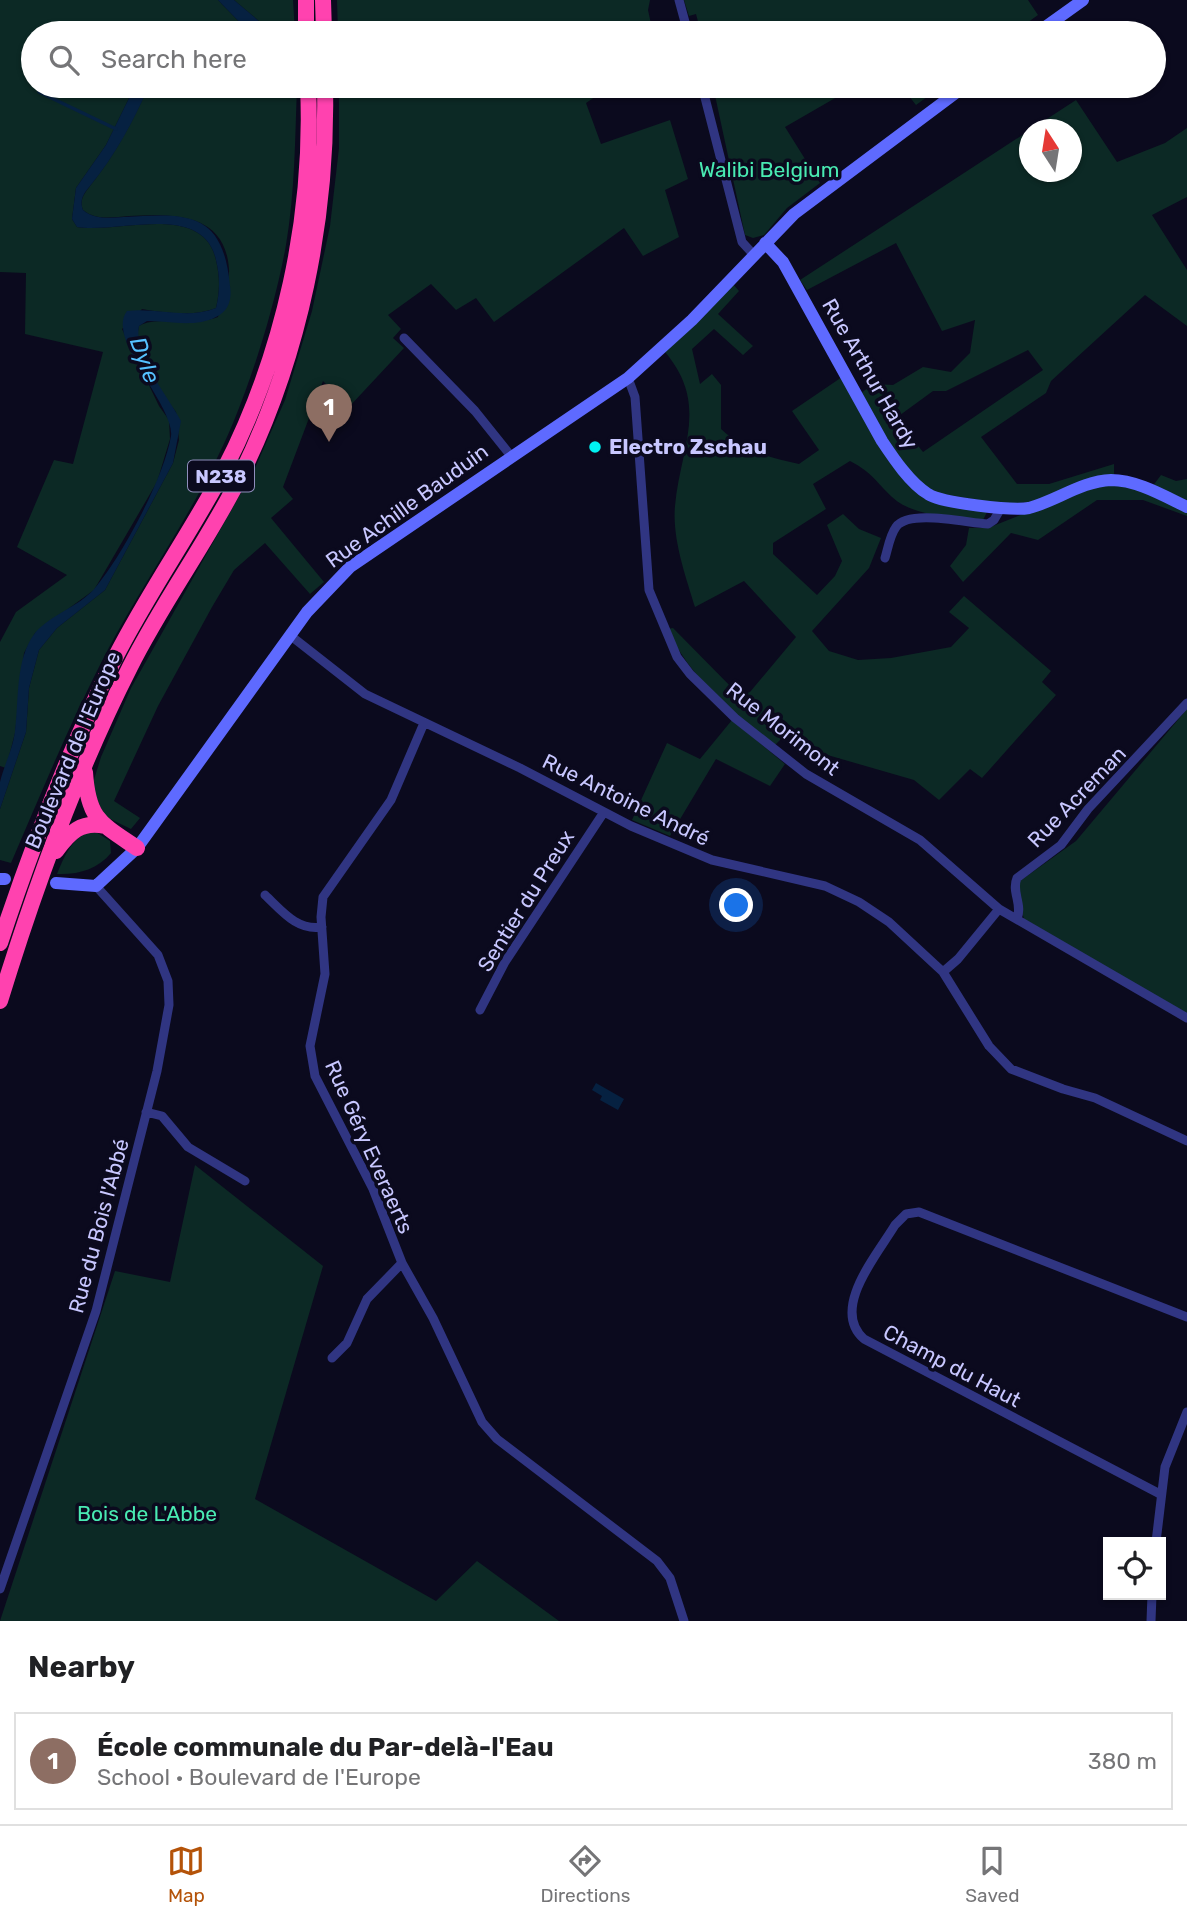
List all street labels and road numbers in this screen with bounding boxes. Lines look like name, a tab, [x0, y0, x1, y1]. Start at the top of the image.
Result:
street label: Rue Arthur Hardy	[817, 294, 924, 454]
street label: Rue Achille Bauduin	[321, 438, 493, 573]
road number: N238	[188, 461, 254, 491]
street label: Boulevard de l'Europe	[20, 647, 125, 852]
street label: Rue Morimont	[722, 677, 845, 781]
street label: Rue Acreman	[1022, 741, 1131, 852]
street label: Rue Antoine André	[539, 748, 714, 851]
street label: Sentier du Preux	[472, 825, 579, 976]
street label: Rue Géry Everaerts	[320, 1056, 419, 1237]
street label: Rue du Bois l'Abbé	[63, 1136, 134, 1316]
street label: Champ du Haut	[879, 1319, 1025, 1412]

